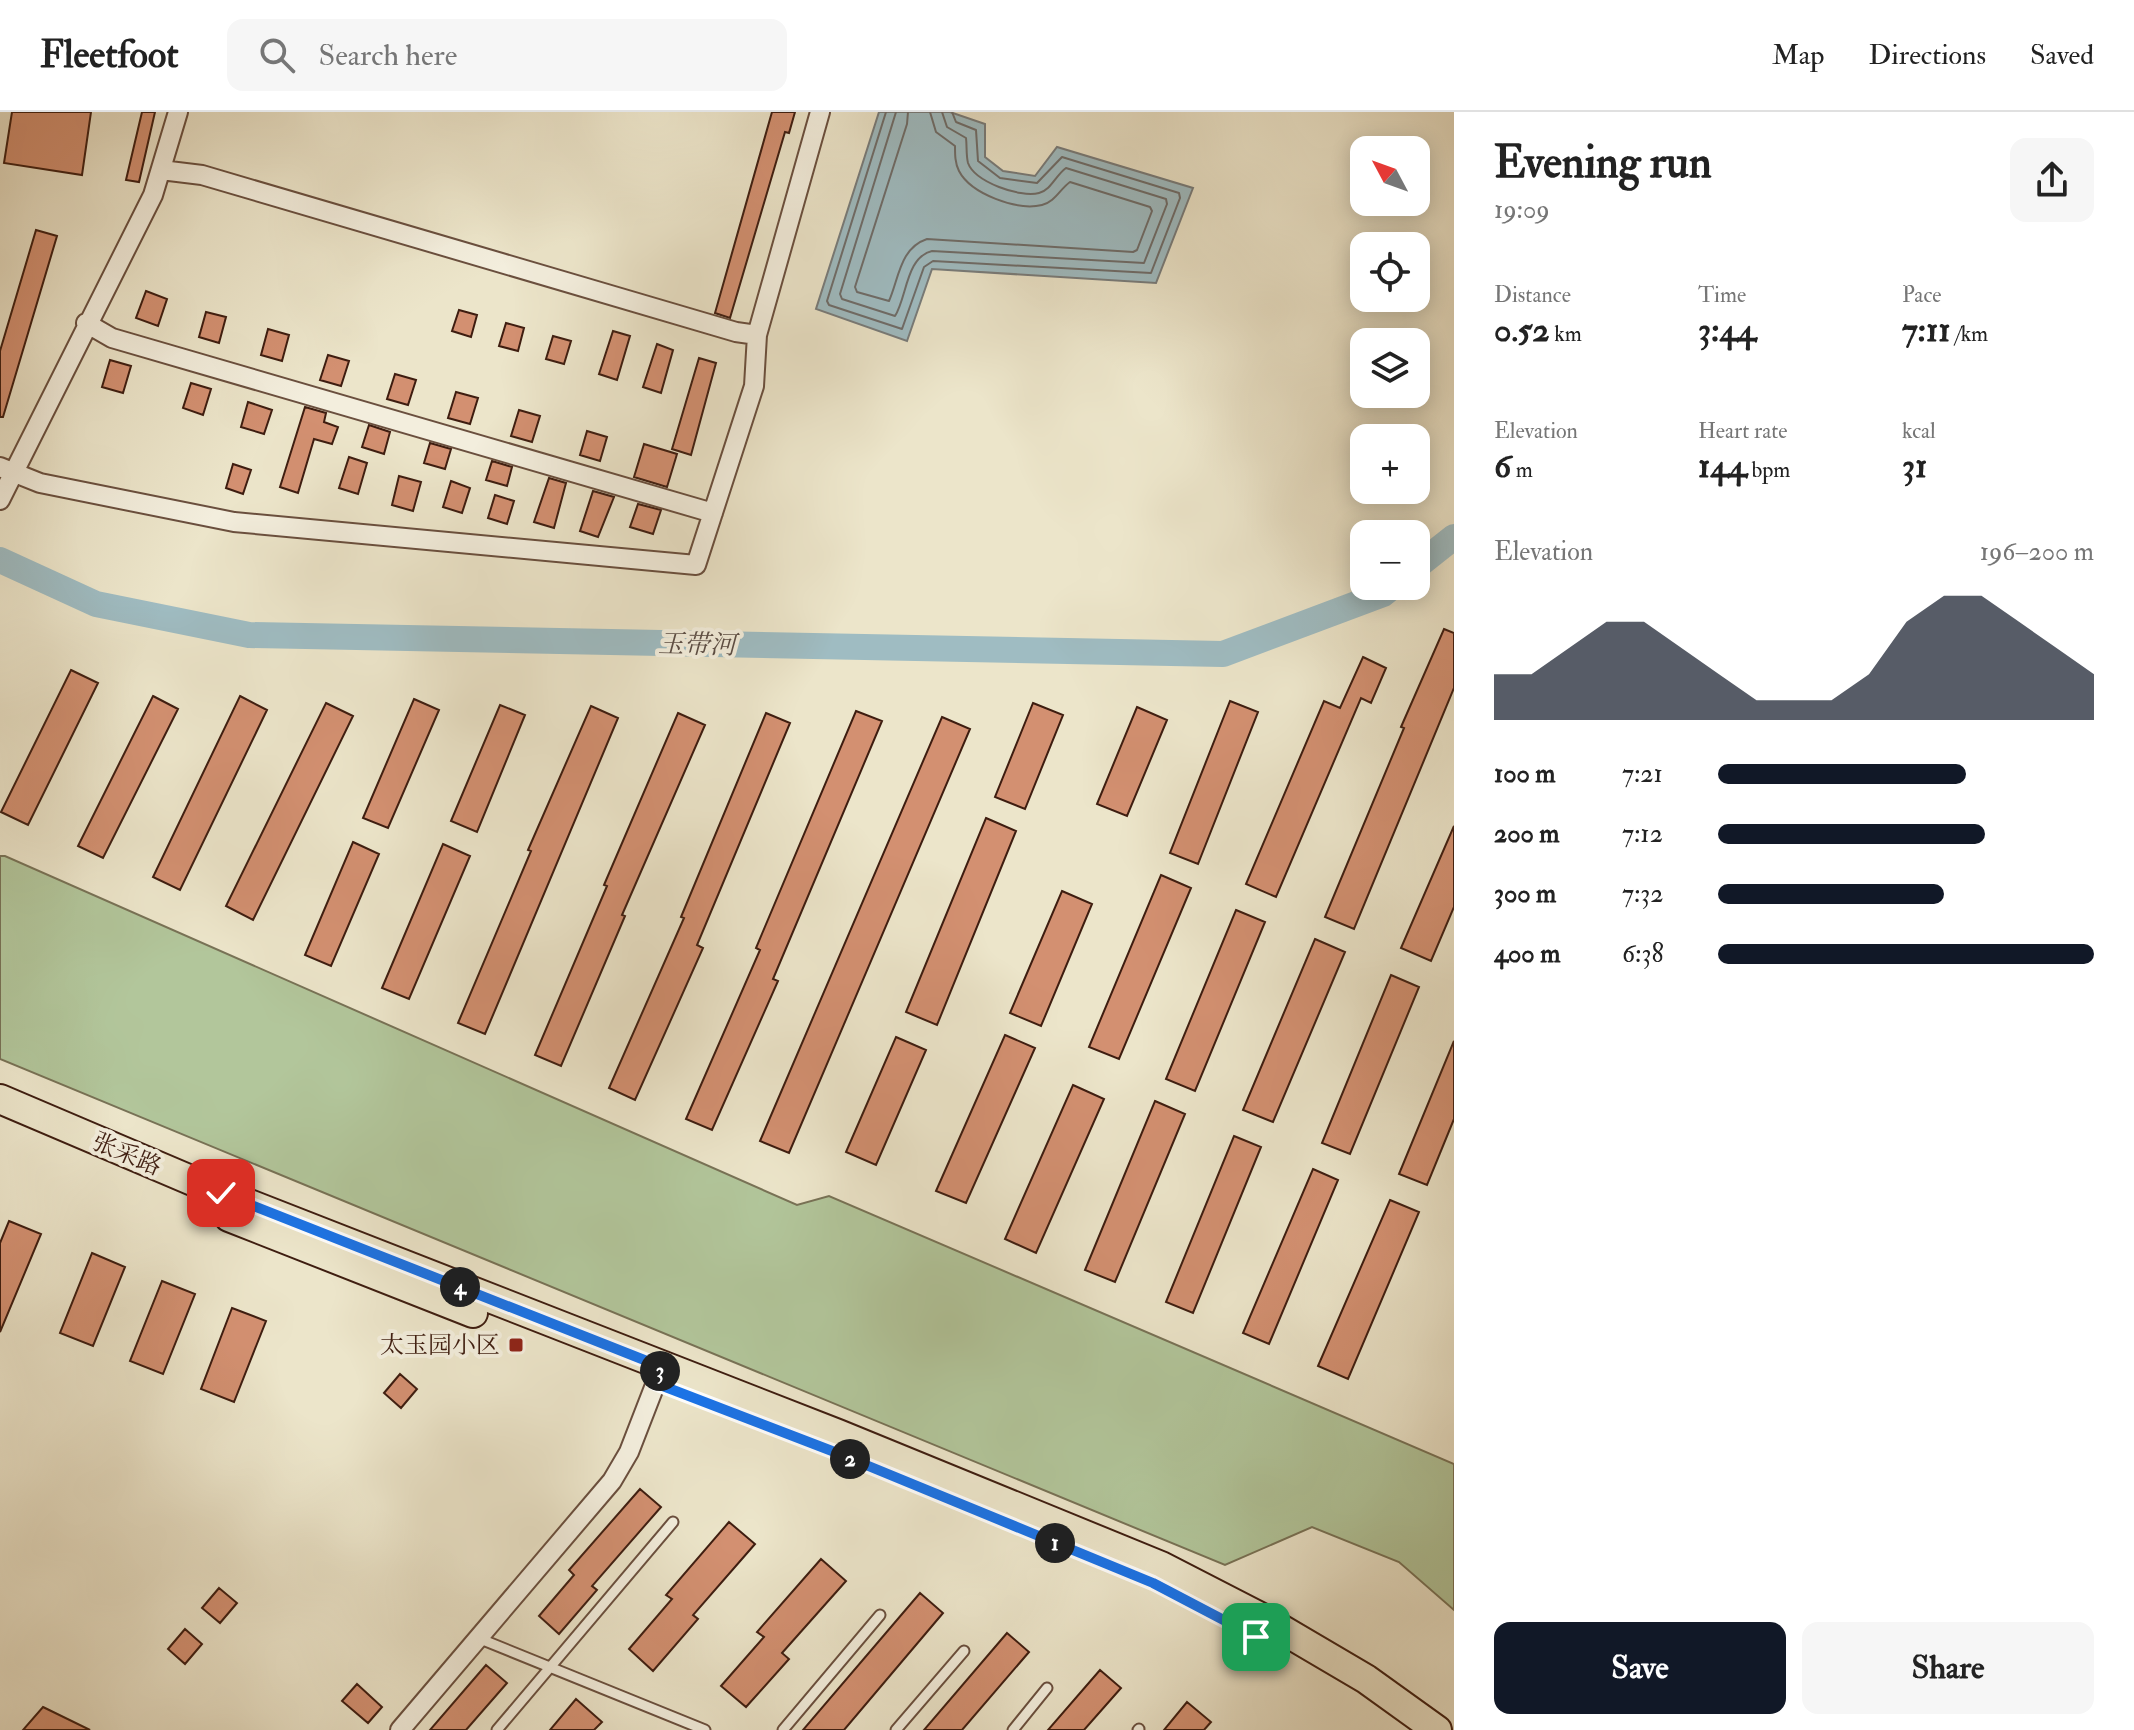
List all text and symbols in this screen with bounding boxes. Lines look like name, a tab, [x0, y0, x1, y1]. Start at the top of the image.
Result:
search box	[227, 19, 787, 91]
text: Fleetfoot	[40, 31, 179, 79]
icon: search	[255, 33, 299, 77]
text: Search here	[319, 37, 457, 74]
text: Map	[1772, 38, 1825, 73]
text: Directions	[1869, 38, 1986, 73]
text: Saved	[2030, 38, 2094, 73]
north arrow	[1350, 136, 1430, 216]
map controls	[1350, 136, 1430, 600]
text: Evening run	[1494, 136, 1712, 191]
button: share	[2010, 138, 2094, 222]
text: 19:09	[1494, 194, 1550, 226]
button: locate	[1350, 232, 1430, 312]
text: Distance	[1494, 281, 1571, 309]
text: Time	[1698, 281, 1746, 309]
text: Pace	[1902, 281, 1941, 309]
text: 0.52	[1494, 309, 1550, 352]
text: 3:44	[1698, 309, 1756, 352]
text: 7:11	[1902, 309, 1950, 352]
text: km	[1550, 320, 1582, 348]
text: /km	[1950, 320, 1988, 348]
button: layers	[1350, 328, 1430, 408]
text: Elevation	[1494, 417, 1578, 445]
text: Heart rate	[1698, 417, 1788, 445]
text: kcal	[1902, 417, 1936, 445]
button: +	[1350, 424, 1430, 504]
text: 6	[1494, 445, 1511, 488]
text: 144	[1698, 445, 1747, 488]
text: 31	[1902, 445, 1927, 488]
text: m	[1511, 456, 1533, 484]
text: bpm	[1747, 456, 1790, 484]
button: −	[1350, 520, 1430, 600]
text: Elevation	[1494, 536, 1593, 568]
text: 196–200 m	[1980, 536, 2094, 568]
water label: 玉带河	[658, 628, 740, 662]
text: 100 m	[1494, 758, 1555, 790]
text: 7:21	[1622, 758, 1663, 790]
text: 200 m	[1494, 818, 1559, 850]
text: 7:12	[1622, 818, 1663, 850]
text: 300 m	[1494, 878, 1556, 910]
text: 7:32	[1622, 878, 1664, 910]
text: 400 m	[1494, 938, 1560, 970]
text: 6:38	[1622, 938, 1664, 970]
street label: 张采路	[88, 1126, 166, 1183]
pin	[187, 1159, 255, 1227]
icon: check	[199, 1171, 243, 1215]
pin: 4	[440, 1267, 480, 1307]
text: 4	[454, 1273, 466, 1301]
place label: 太玉园小区	[380, 1330, 500, 1361]
marker: 太玉园小区	[507, 1336, 525, 1354]
pin: 3	[640, 1351, 680, 1391]
text: 3	[656, 1357, 664, 1385]
pin: 2	[830, 1439, 870, 1479]
text: 2	[844, 1445, 856, 1473]
pin: 1	[1035, 1523, 1075, 1563]
text: 1	[1051, 1529, 1059, 1557]
pin	[1222, 1603, 1290, 1671]
icon: arrive	[1234, 1615, 1278, 1659]
button: Save	[1494, 1622, 1786, 1714]
button: Share	[1802, 1622, 2094, 1714]

